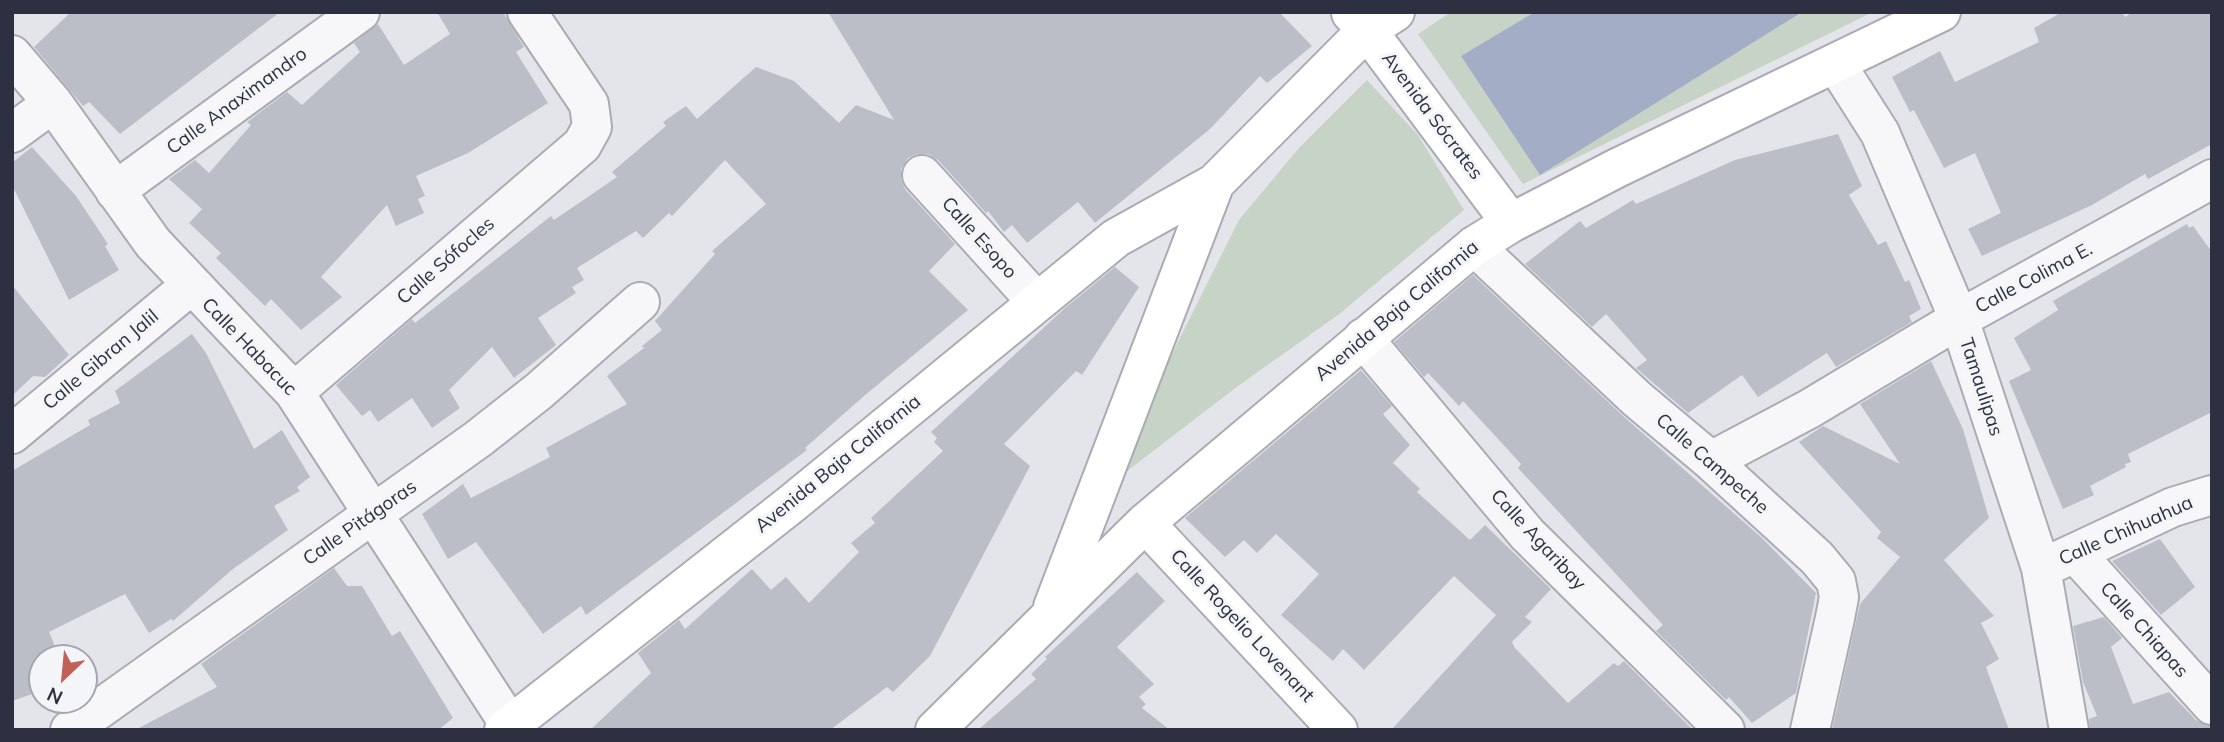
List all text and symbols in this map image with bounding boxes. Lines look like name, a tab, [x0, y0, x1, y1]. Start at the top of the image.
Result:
street label: Calle Anaximandro	[162, 42, 312, 160]
street label: Avenida Sócrates	[1377, 48, 1487, 184]
street label: Calle Esopo	[936, 192, 1022, 284]
street label: Calle Sófocles	[393, 212, 499, 310]
street label: Avenida Baja California	[1311, 236, 1483, 386]
street label: Calle Colima E.	[1972, 238, 2096, 318]
street label: Calle Habacuc	[197, 293, 301, 401]
street label: Calle Gibran Jalil	[39, 305, 163, 415]
street label: Tamaulipas	[1954, 335, 2008, 439]
street label: Avenida Baja California	[751, 390, 925, 538]
street label: Calle Campeche	[1651, 409, 1773, 519]
street label: Calle Pitágoras	[299, 475, 421, 571]
street label: Calle Agaribay	[1486, 485, 1590, 595]
street label: Calle Chihuahua	[2056, 491, 2196, 571]
street label: Calle Rogelio Lovenant	[1165, 545, 1319, 707]
street label: Calle Chiapas	[2095, 578, 2193, 682]
north arrow	[28, 644, 98, 714]
text: N	[43, 682, 66, 710]

